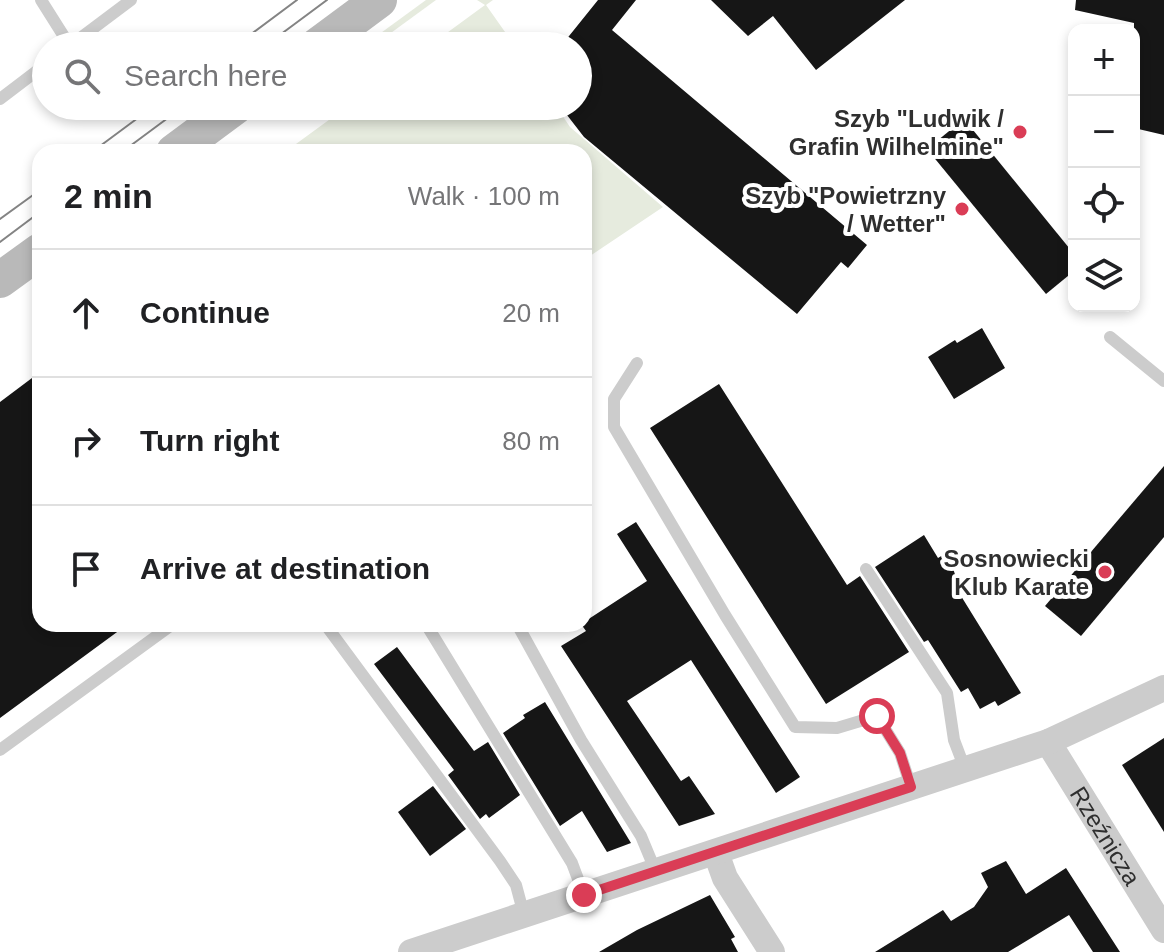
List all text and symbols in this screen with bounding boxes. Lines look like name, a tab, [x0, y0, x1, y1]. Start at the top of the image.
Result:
map controls	[1068, 24, 1140, 312]
button: +	[1068, 24, 1140, 96]
search box	[32, 32, 592, 120]
icon: search	[60, 54, 104, 98]
text: Search here	[124, 59, 287, 92]
button: −	[1068, 96, 1140, 168]
place label: Szyb "Ludwik / Grafin Wilhelmine"	[789, 105, 1004, 160]
marker: Szyb "Ludwik / Grafin Wilhelmine"	[1011, 123, 1029, 141]
button: locate	[1068, 168, 1140, 240]
text: 2 min	[64, 177, 153, 215]
text: Walk · 100 m	[408, 181, 560, 211]
place label: Szyb "Powietrzny / Wetter"	[745, 182, 947, 237]
marker: Szyb "Powietrzny / Wetter"	[953, 200, 971, 218]
button: layers	[1068, 240, 1140, 312]
icon: ahead	[64, 291, 108, 335]
text: Continue	[140, 296, 270, 329]
text: 20 m	[502, 298, 560, 328]
icon: right	[64, 419, 108, 463]
text: Turn right	[140, 424, 279, 457]
text: 80 m	[502, 426, 560, 456]
place label: Sosnowiecki Klub Karate	[944, 545, 1089, 600]
icon: arrive	[64, 547, 108, 591]
text: Arrive at destination	[140, 552, 430, 585]
marker: Sosnowiecki Klub Karate	[1096, 563, 1114, 581]
route start	[859, 698, 895, 734]
street label: Rzeźnicza	[1065, 781, 1147, 890]
route end	[566, 877, 602, 913]

